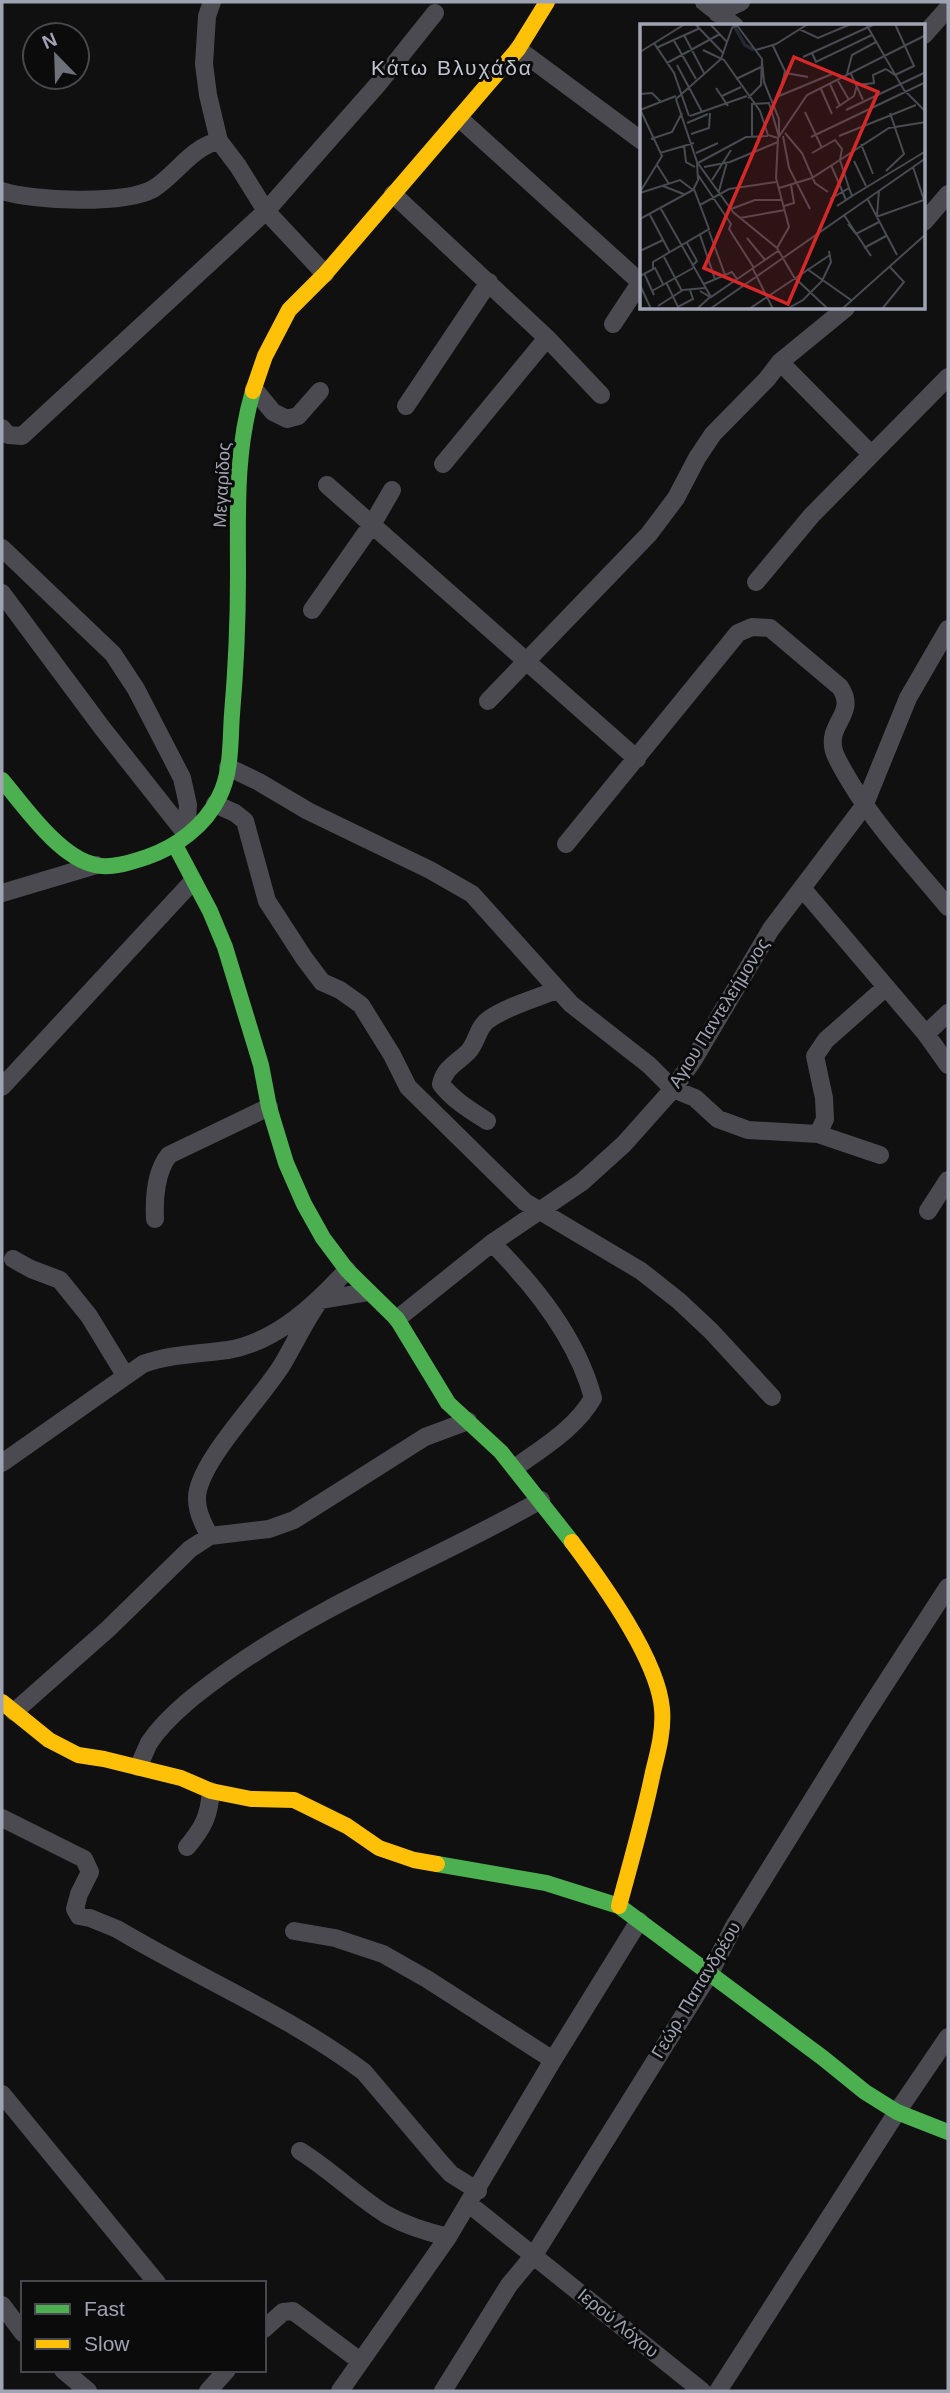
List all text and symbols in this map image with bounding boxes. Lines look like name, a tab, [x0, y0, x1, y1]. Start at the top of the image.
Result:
north arrow	[21, 21, 91, 91]
inset map	[640, 24, 926, 310]
text: N	[39, 28, 60, 53]
district label: Κάτω Βλυχάδα	[371, 56, 533, 79]
street label: Μεγαρίδος	[210, 442, 234, 528]
street label: Αγιου Παντελεήμονος	[665, 934, 773, 1091]
street label: Γεώρ. Παπανδρέου	[647, 1918, 745, 2062]
legend	[21, 2281, 266, 2372]
street label: Ιερού Λόχου	[574, 2285, 662, 2361]
text: Fast	[84, 2297, 125, 2320]
text: Slow	[84, 2332, 130, 2355]

